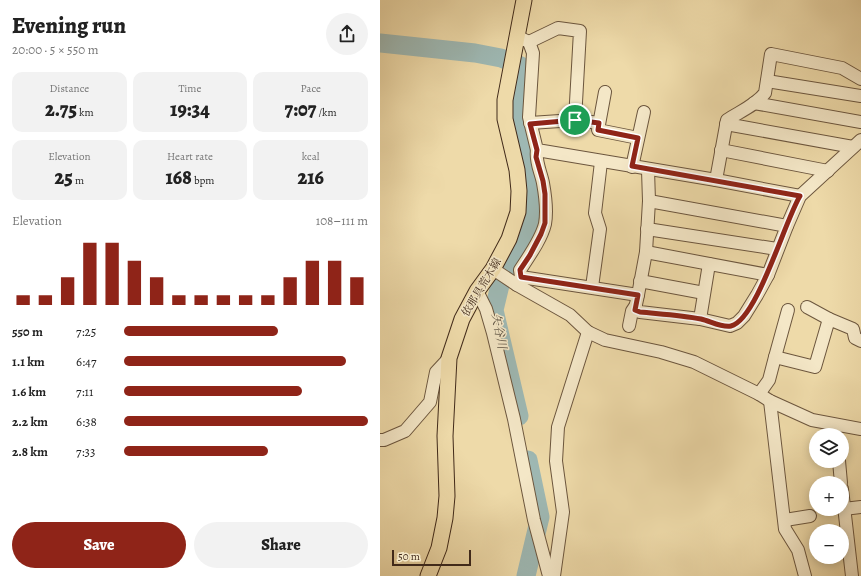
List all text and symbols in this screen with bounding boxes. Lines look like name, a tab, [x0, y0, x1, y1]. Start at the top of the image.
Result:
text: Evening run	[12, 11, 126, 41]
button: share	[326, 13, 368, 55]
text: 20:00 · 5 × 550 m	[12, 41, 99, 58]
text: Distance	[50, 81, 89, 96]
text: Time	[179, 81, 201, 96]
text: Pace	[300, 81, 321, 96]
text: 2.75	[45, 96, 77, 123]
text: 19:34	[170, 96, 210, 123]
text: 7:07	[285, 96, 316, 123]
pin	[558, 103, 592, 137]
text: km	[77, 105, 94, 120]
text: /km	[316, 105, 337, 120]
icon: arrive	[564, 109, 586, 131]
text: Elevation	[48, 149, 90, 164]
text: Heart rate	[167, 149, 213, 164]
text: kcal	[302, 149, 319, 164]
text: 25	[55, 164, 73, 191]
text: 168	[165, 164, 192, 191]
text: 216	[297, 164, 324, 191]
text: m	[73, 173, 84, 188]
text: bpm	[192, 173, 214, 188]
text: Elevation	[12, 212, 62, 229]
text: 108–111 m	[316, 212, 368, 229]
street label: 依那具荒木線	[458, 255, 505, 319]
water label: 矢谷川	[488, 312, 511, 352]
text: 550 m	[12, 323, 43, 340]
text: 7:25	[76, 323, 96, 340]
text: 1.1 km	[12, 353, 45, 370]
text: 6:47	[76, 353, 96, 370]
text: 1.6 km	[12, 383, 46, 400]
text: 7:11	[76, 383, 93, 400]
text: 2.2 km	[12, 413, 48, 430]
text: 6:38	[76, 413, 97, 430]
map controls	[809, 428, 849, 564]
button: layers	[809, 428, 849, 468]
text: 2.8 km	[12, 443, 48, 460]
text: 7:33	[76, 443, 95, 460]
button: +	[809, 476, 849, 516]
button: Save	[12, 522, 186, 568]
button: Share	[194, 522, 368, 568]
button: −	[809, 524, 849, 564]
scale bar	[392, 548, 471, 567]
text: 50 m	[398, 549, 420, 564]

